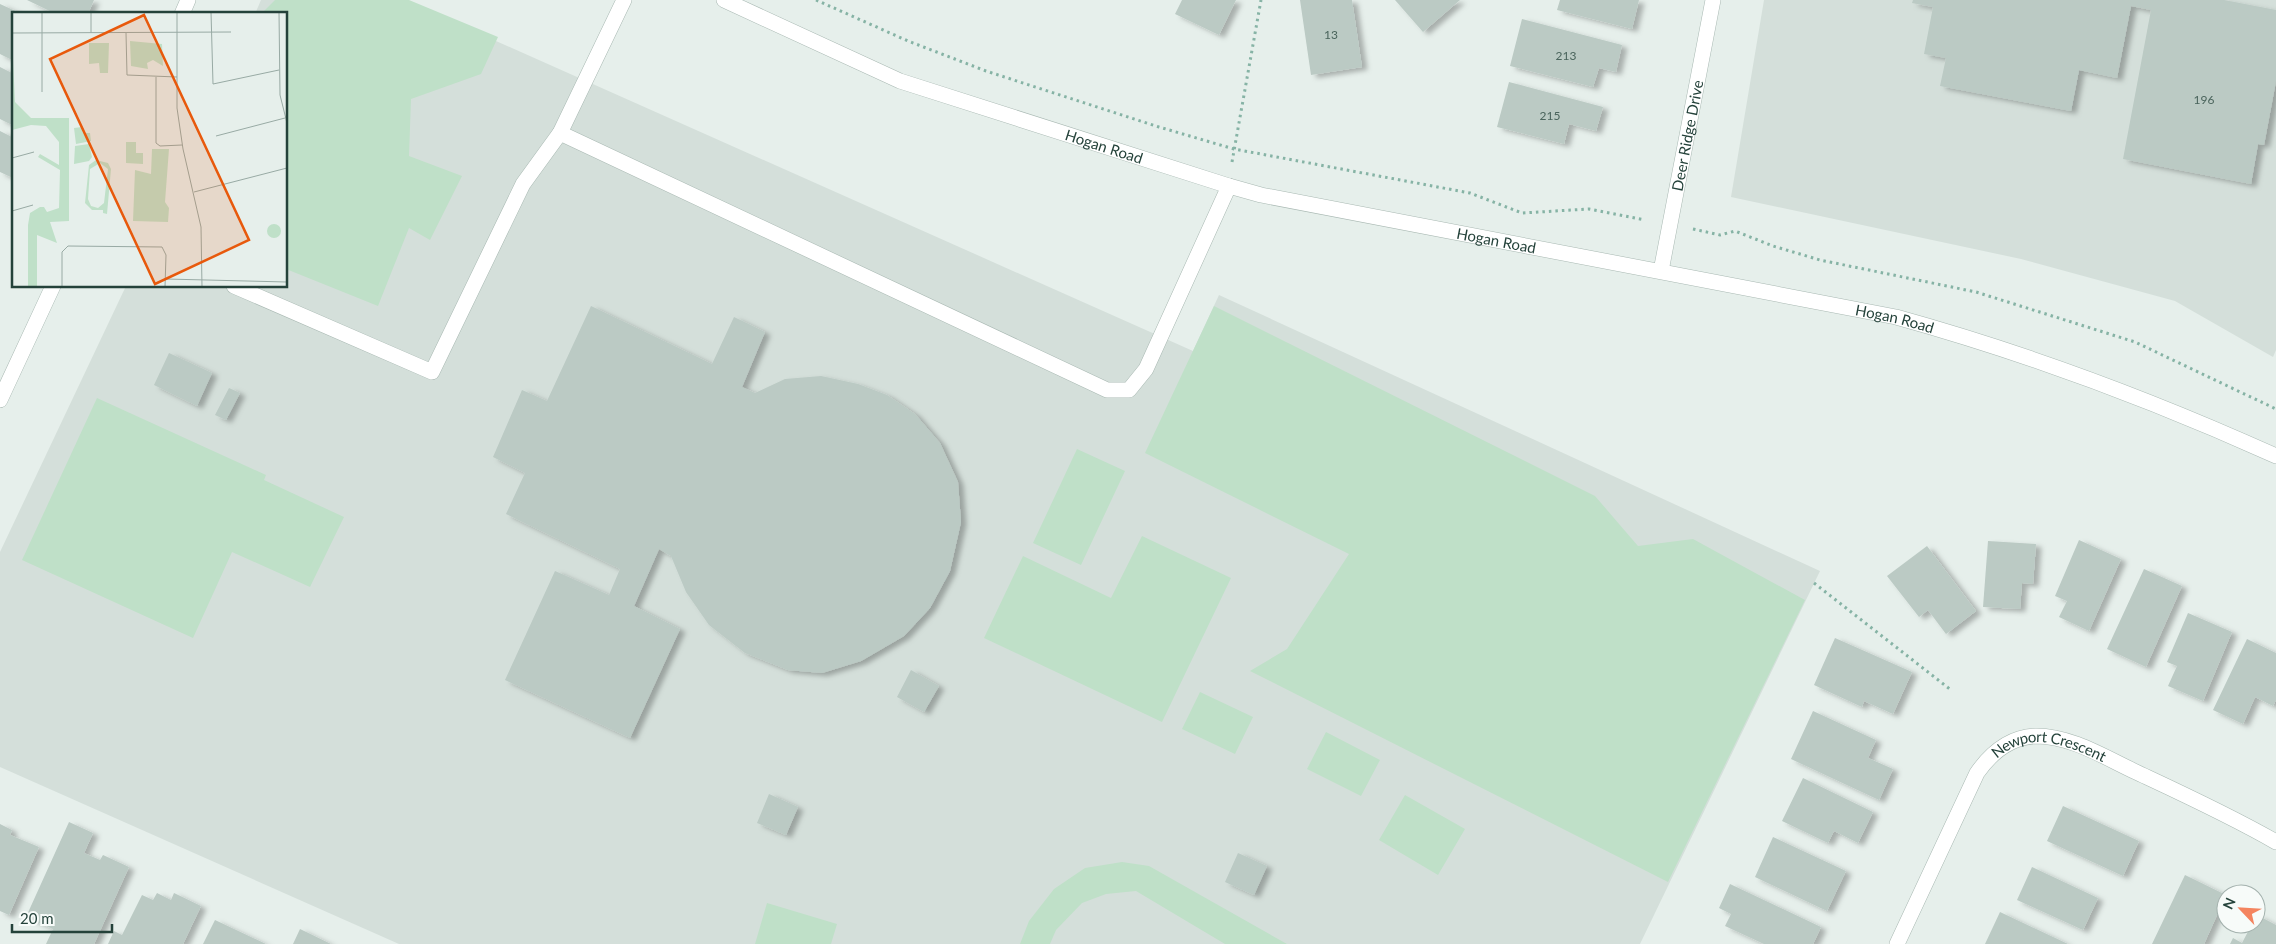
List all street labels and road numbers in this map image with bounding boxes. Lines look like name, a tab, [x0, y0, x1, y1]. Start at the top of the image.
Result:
street label: Deer Ridge Drive	[1668, 78, 1706, 193]
street label: Hogan Road	[1063, 125, 1145, 167]
street label: Hogan Road	[1455, 224, 1538, 257]
street label: Hogan Road	[1854, 300, 1936, 336]
street label: Newport Crescent	[1989, 751, 2109, 769]

